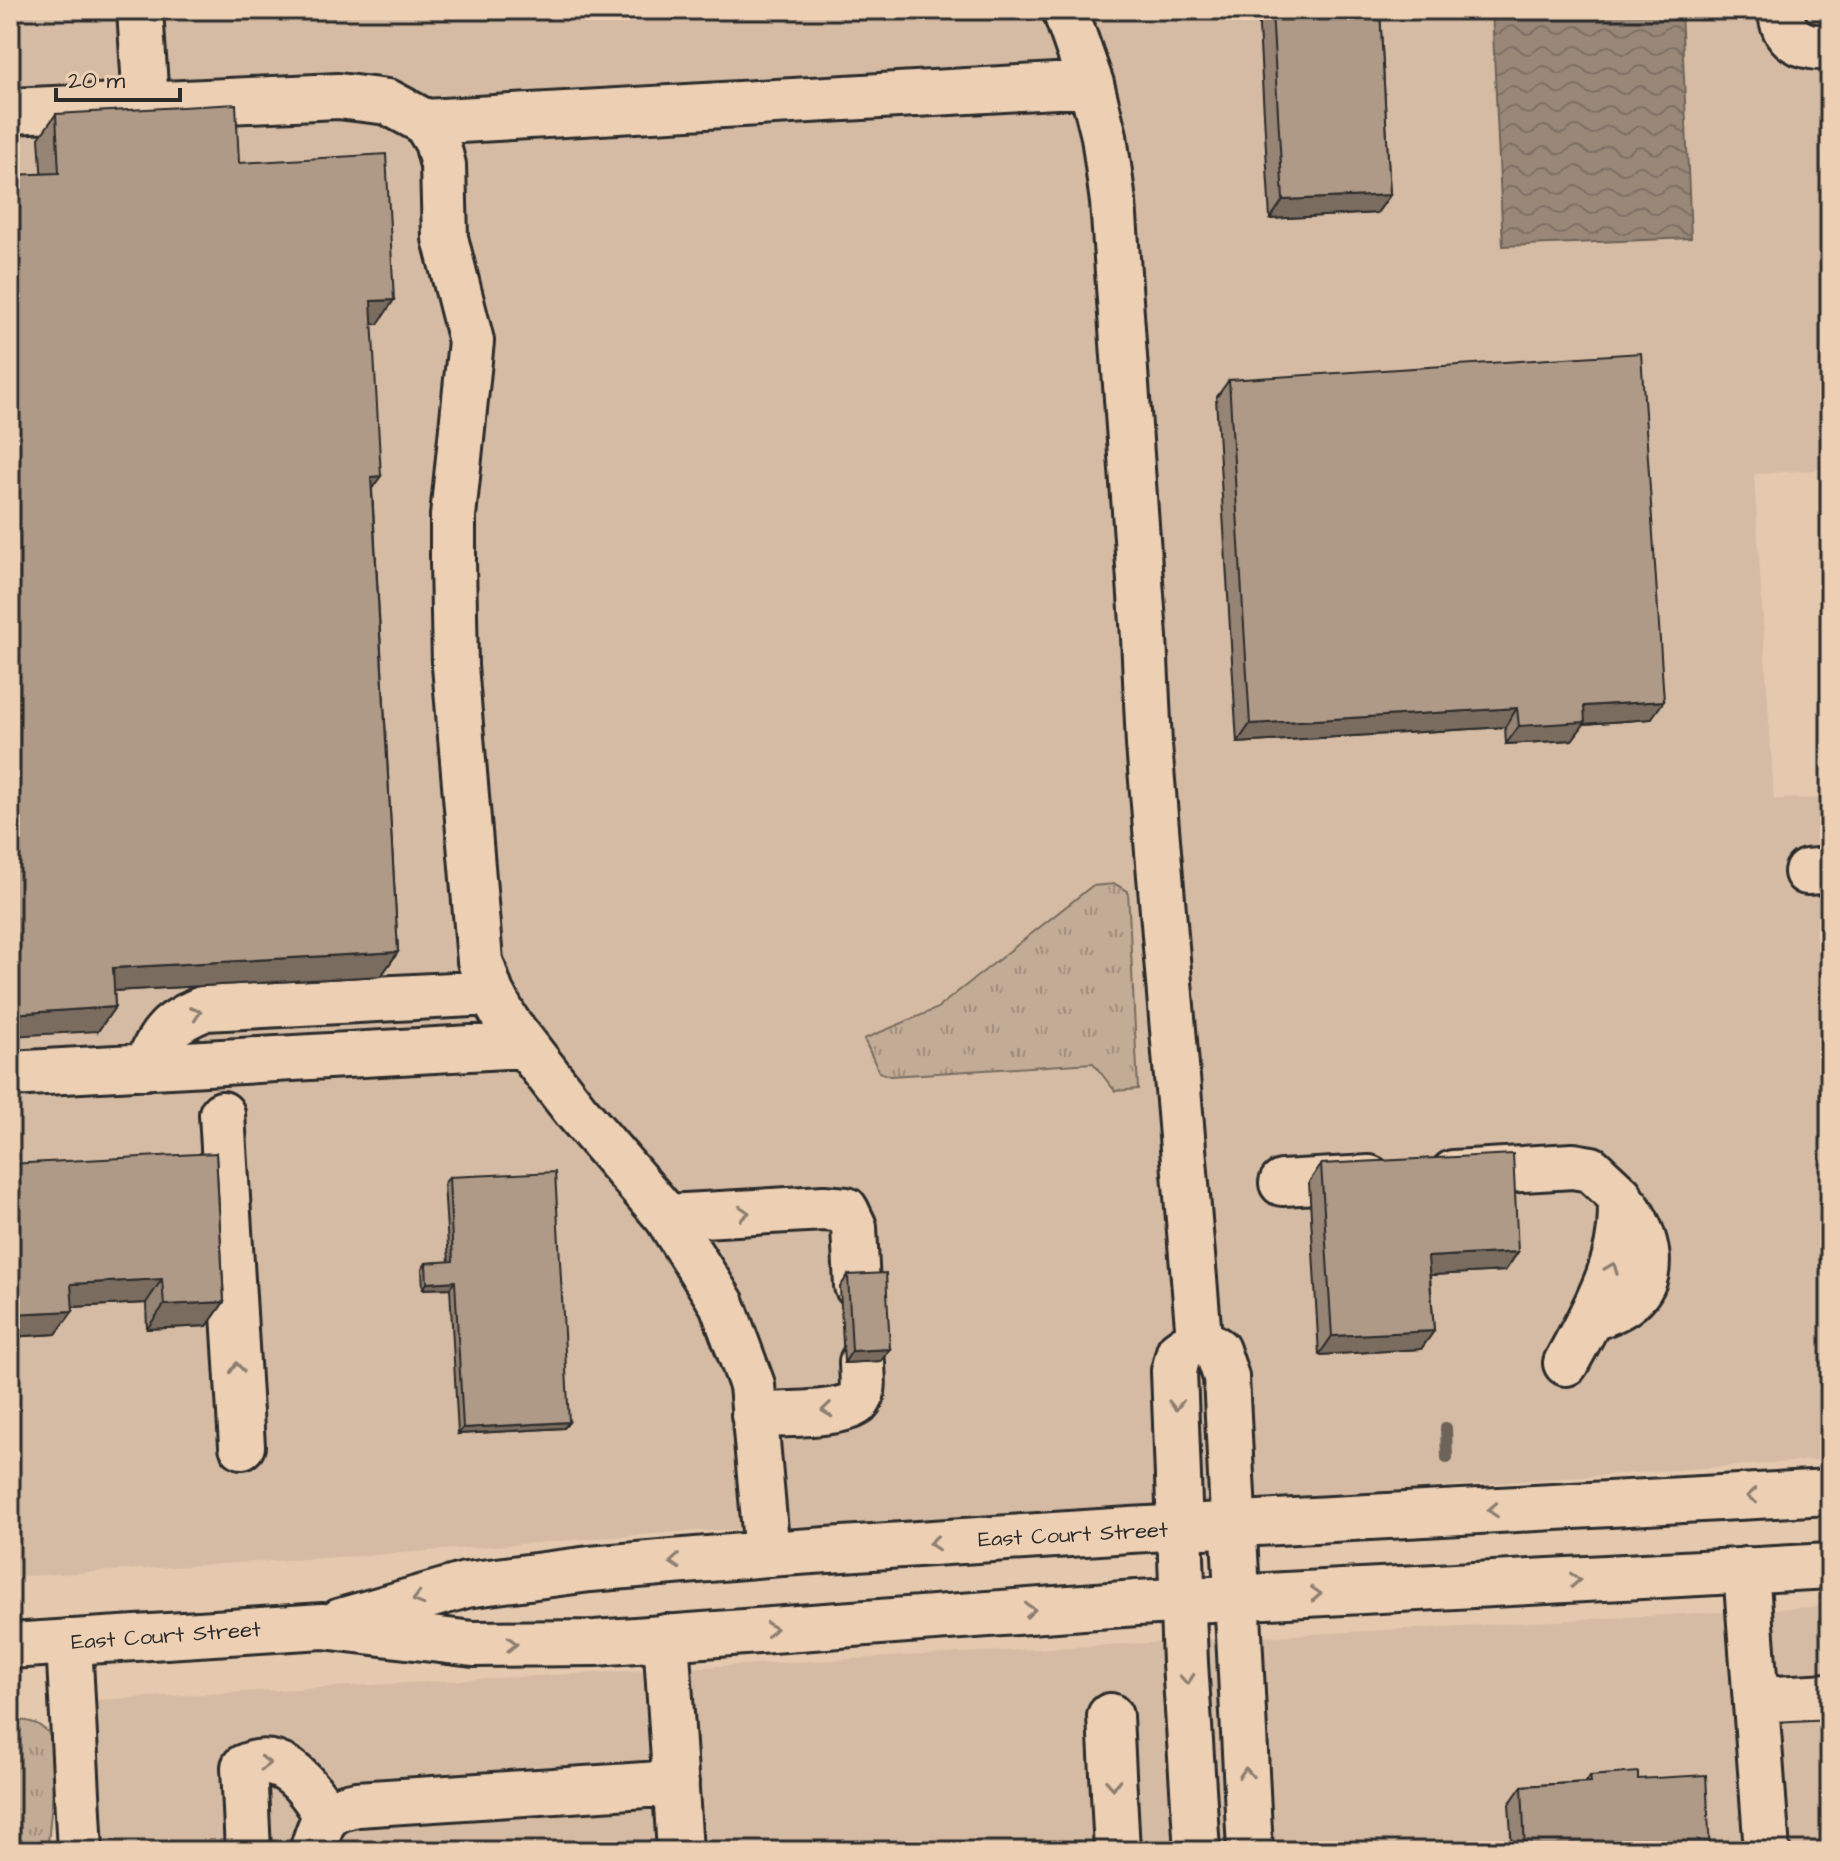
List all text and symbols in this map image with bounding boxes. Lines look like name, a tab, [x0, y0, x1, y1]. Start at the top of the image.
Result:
scale bar	[56, 52, 180, 102]
text: 20 m	[68, 64, 125, 98]
one-way arrow	[188, 1006, 202, 1022]
one-way arrow	[738, 1205, 751, 1222]
one-way arrow	[1602, 1262, 1619, 1276]
one-way arrow	[229, 1361, 246, 1374]
one-way arrow	[1167, 1399, 1185, 1412]
one-way arrow	[820, 1402, 833, 1419]
one-way arrow	[1745, 1487, 1758, 1504]
one-way arrow	[1486, 1502, 1499, 1519]
street label: East Court Street	[977, 1515, 1169, 1555]
one-way arrow	[927, 1534, 940, 1551]
one-way arrow	[668, 1553, 681, 1570]
one-way arrow	[1569, 1571, 1582, 1588]
one-way arrow	[1310, 1586, 1323, 1603]
one-way arrow	[412, 1590, 425, 1606]
one-way arrow	[1024, 1602, 1037, 1619]
street label: East Court Street	[70, 1614, 262, 1658]
one-way arrow	[765, 1620, 778, 1637]
one-way arrow	[506, 1635, 519, 1653]
one-way arrow	[1178, 1673, 1195, 1686]
one-way arrow	[259, 1755, 272, 1772]
one-way arrow	[1238, 1766, 1255, 1779]
one-way arrow	[1105, 1778, 1122, 1791]

